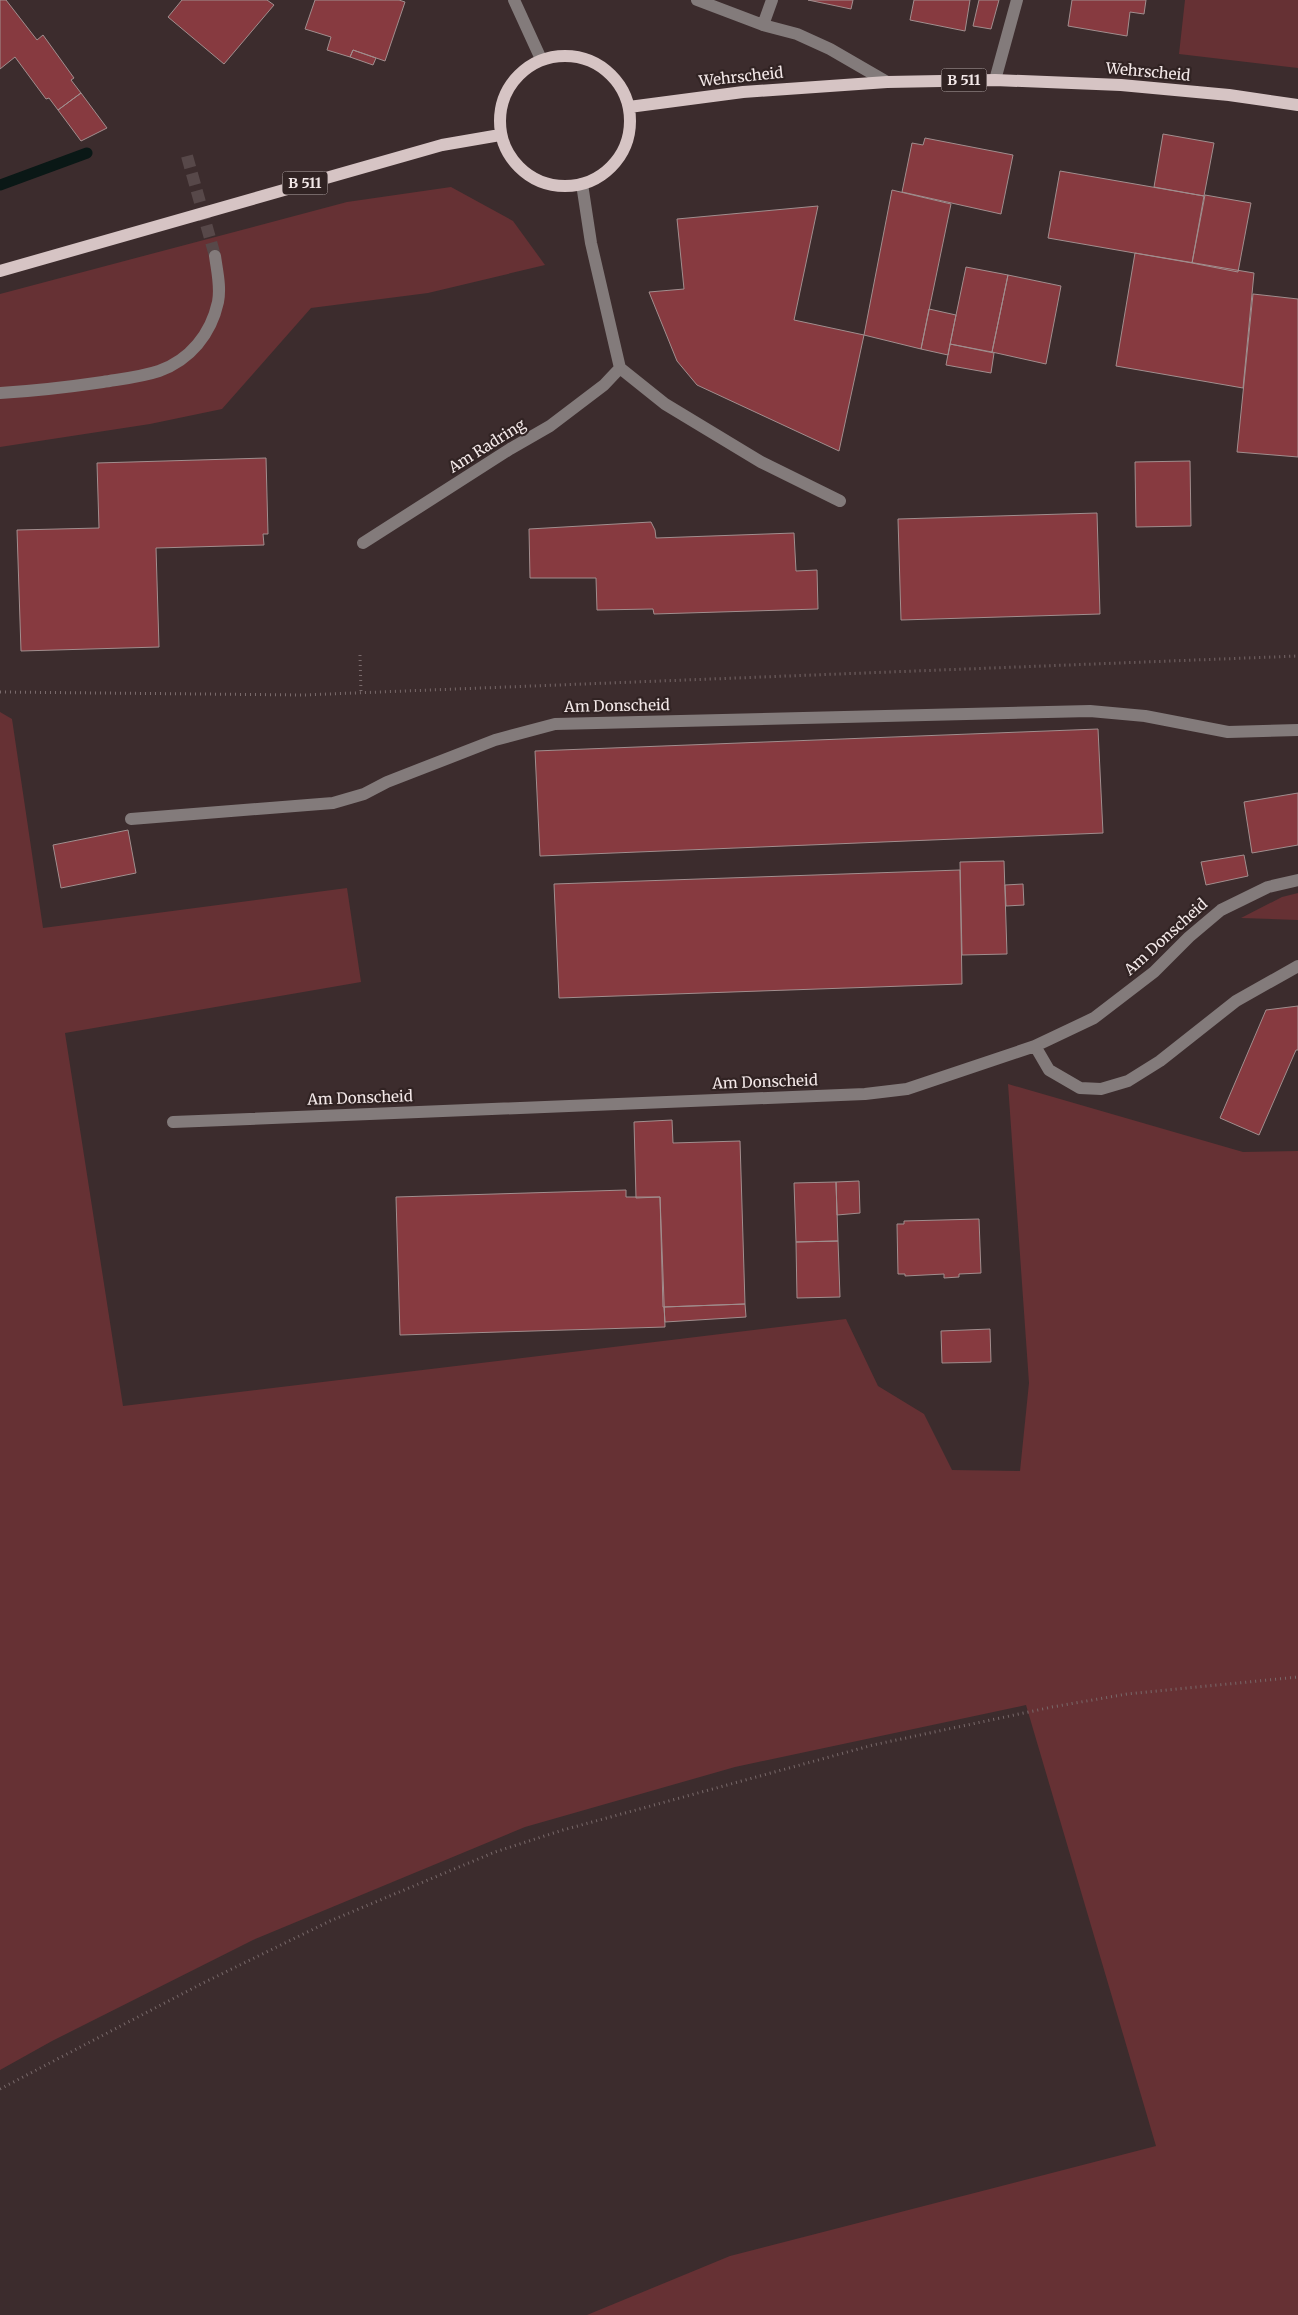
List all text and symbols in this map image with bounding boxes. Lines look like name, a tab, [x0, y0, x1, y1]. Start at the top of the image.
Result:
street label: Wehrscheid	[1104, 58, 1191, 85]
street label: Wehrscheid	[697, 63, 784, 90]
road number: B 511	[942, 68, 986, 92]
road number: B 511	[282, 172, 328, 194]
street label: Am Radring	[444, 414, 529, 477]
street label: Am Donscheid	[563, 695, 670, 716]
street label: Am Donscheid	[1119, 894, 1211, 980]
street label: Am Donscheid	[711, 1070, 818, 1093]
street label: Am Donscheid	[306, 1086, 413, 1109]

